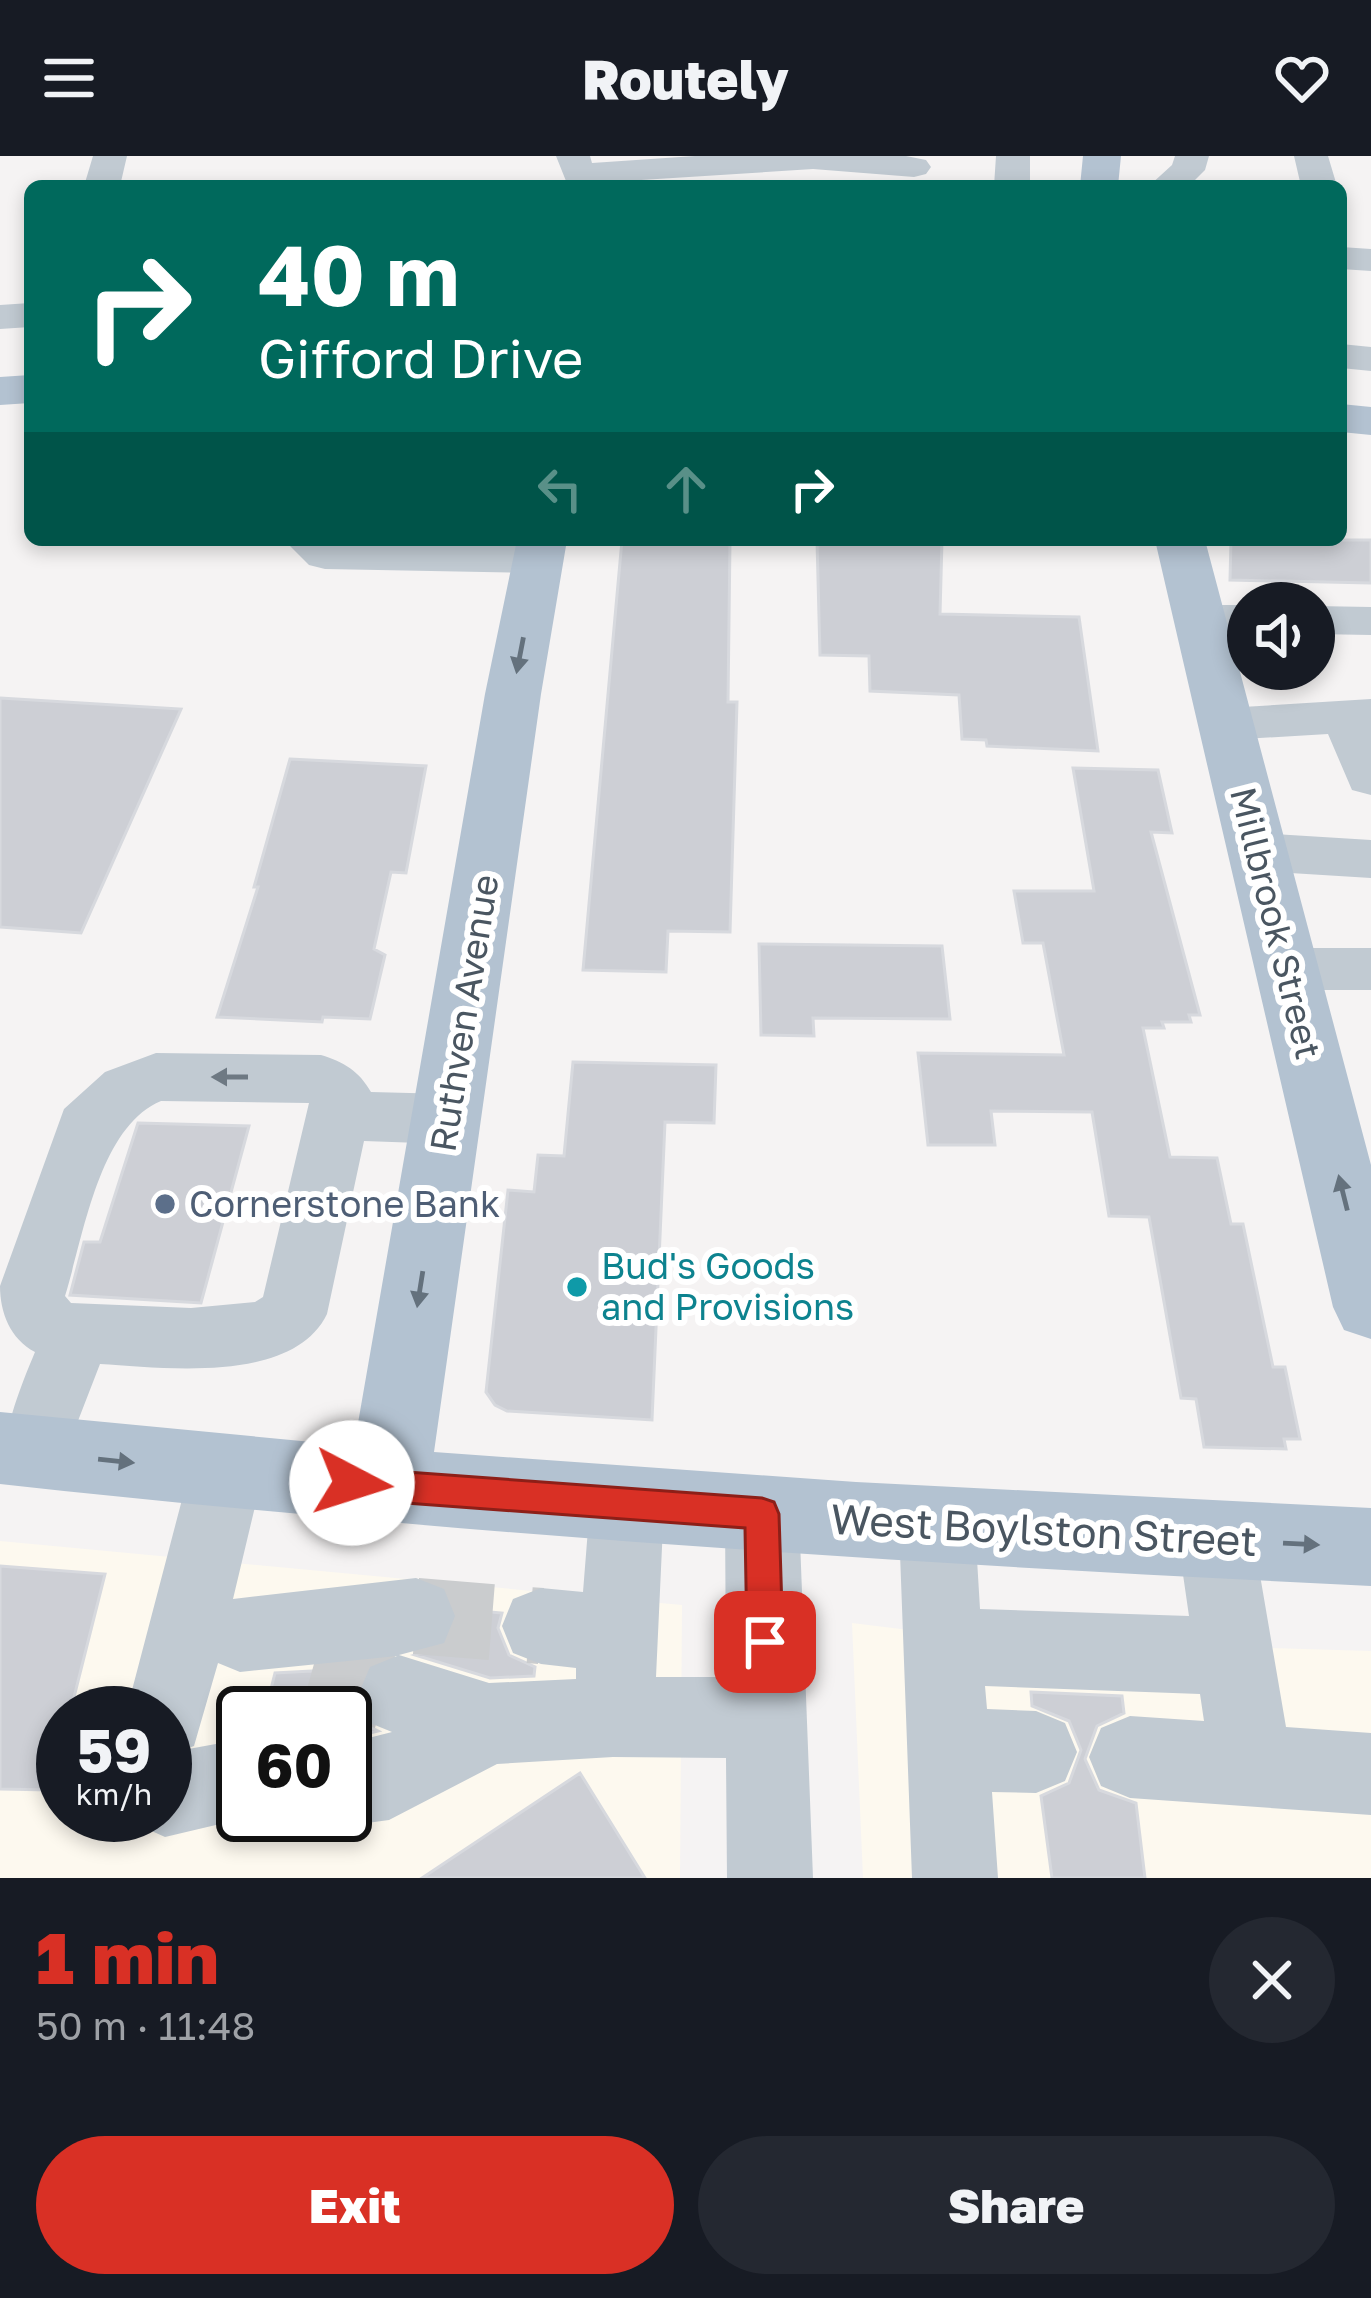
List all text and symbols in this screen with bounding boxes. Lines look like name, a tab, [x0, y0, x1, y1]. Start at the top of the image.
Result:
icon: menu	[36, 45, 102, 111]
icon: heart	[1269, 45, 1335, 111]
text: Routely	[582, 46, 789, 111]
text: 40 m	[258, 224, 460, 324]
icon: right	[60, 228, 216, 384]
text: Gifford Drive	[258, 325, 583, 390]
icon: left	[527, 456, 593, 522]
icon: ahead	[653, 456, 719, 522]
icon: right	[779, 456, 845, 522]
map controls	[1227, 582, 1335, 690]
button: sound	[1227, 582, 1335, 690]
one-way arrow	[510, 637, 529, 674]
street label: Millbrook Street	[1222, 783, 1331, 1063]
street label: Ruthven Avenue	[420, 871, 507, 1155]
one-way arrow	[210, 1067, 248, 1087]
one-way arrow	[1333, 1174, 1352, 1211]
place label: Cornerstone Bank	[189, 1182, 500, 1225]
marker: Cornerstone Bank	[152, 1191, 178, 1217]
place label: Bud's Goods and Provisions	[601, 1244, 854, 1328]
one-way arrow	[411, 1271, 430, 1308]
marker: Bud's Goods and Provisions	[564, 1274, 590, 1300]
position arrow	[289, 1420, 415, 1546]
one-way arrow	[98, 1452, 135, 1471]
street label: West Boylston Street	[830, 1493, 1259, 1565]
one-way arrow	[1283, 1535, 1321, 1554]
pin	[714, 1591, 816, 1693]
icon: arrive	[732, 1609, 798, 1675]
speed limit sign: 60	[216, 1686, 372, 1842]
text: 59	[77, 1713, 151, 1785]
text: km/h	[76, 1776, 152, 1812]
text: 1 min	[36, 1913, 219, 2000]
button: close	[1209, 1917, 1335, 2043]
text: 50 m · 11:48	[36, 2002, 255, 2049]
button: Exit	[36, 2136, 674, 2274]
button: Share	[698, 2136, 1335, 2274]

